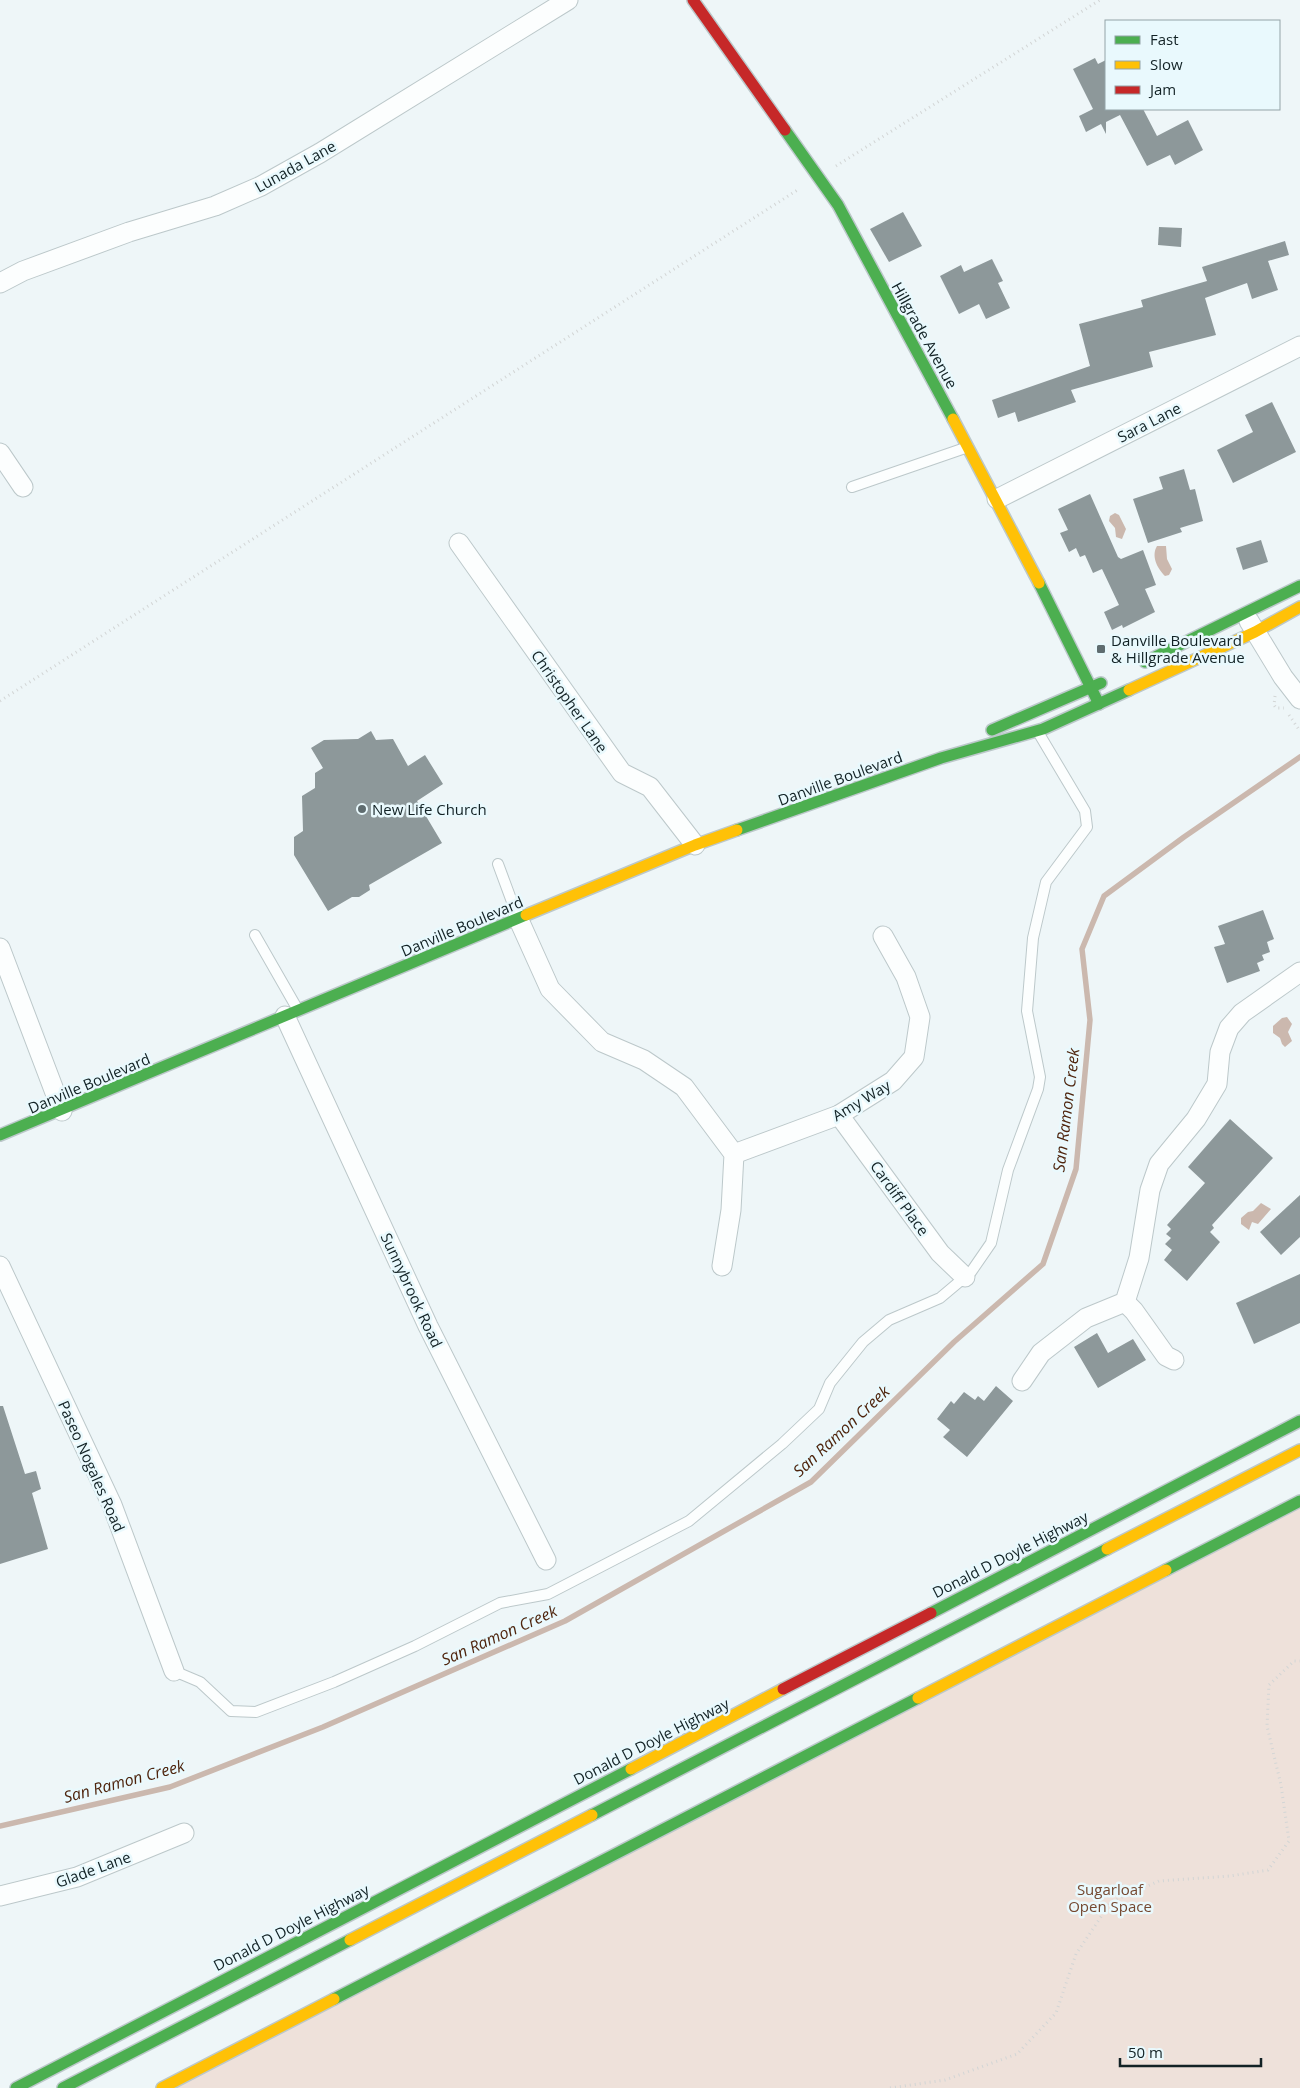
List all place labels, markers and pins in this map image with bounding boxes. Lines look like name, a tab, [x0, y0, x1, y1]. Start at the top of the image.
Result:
place label: Danville Boulevard & Hillgrade Avenue	[1111, 630, 1245, 667]
marker: Danville Boulevard & Hillgrade Avenue	[1095, 643, 1107, 655]
place label: New Life Church	[372, 799, 487, 819]
marker: New Life Church	[356, 803, 368, 815]

